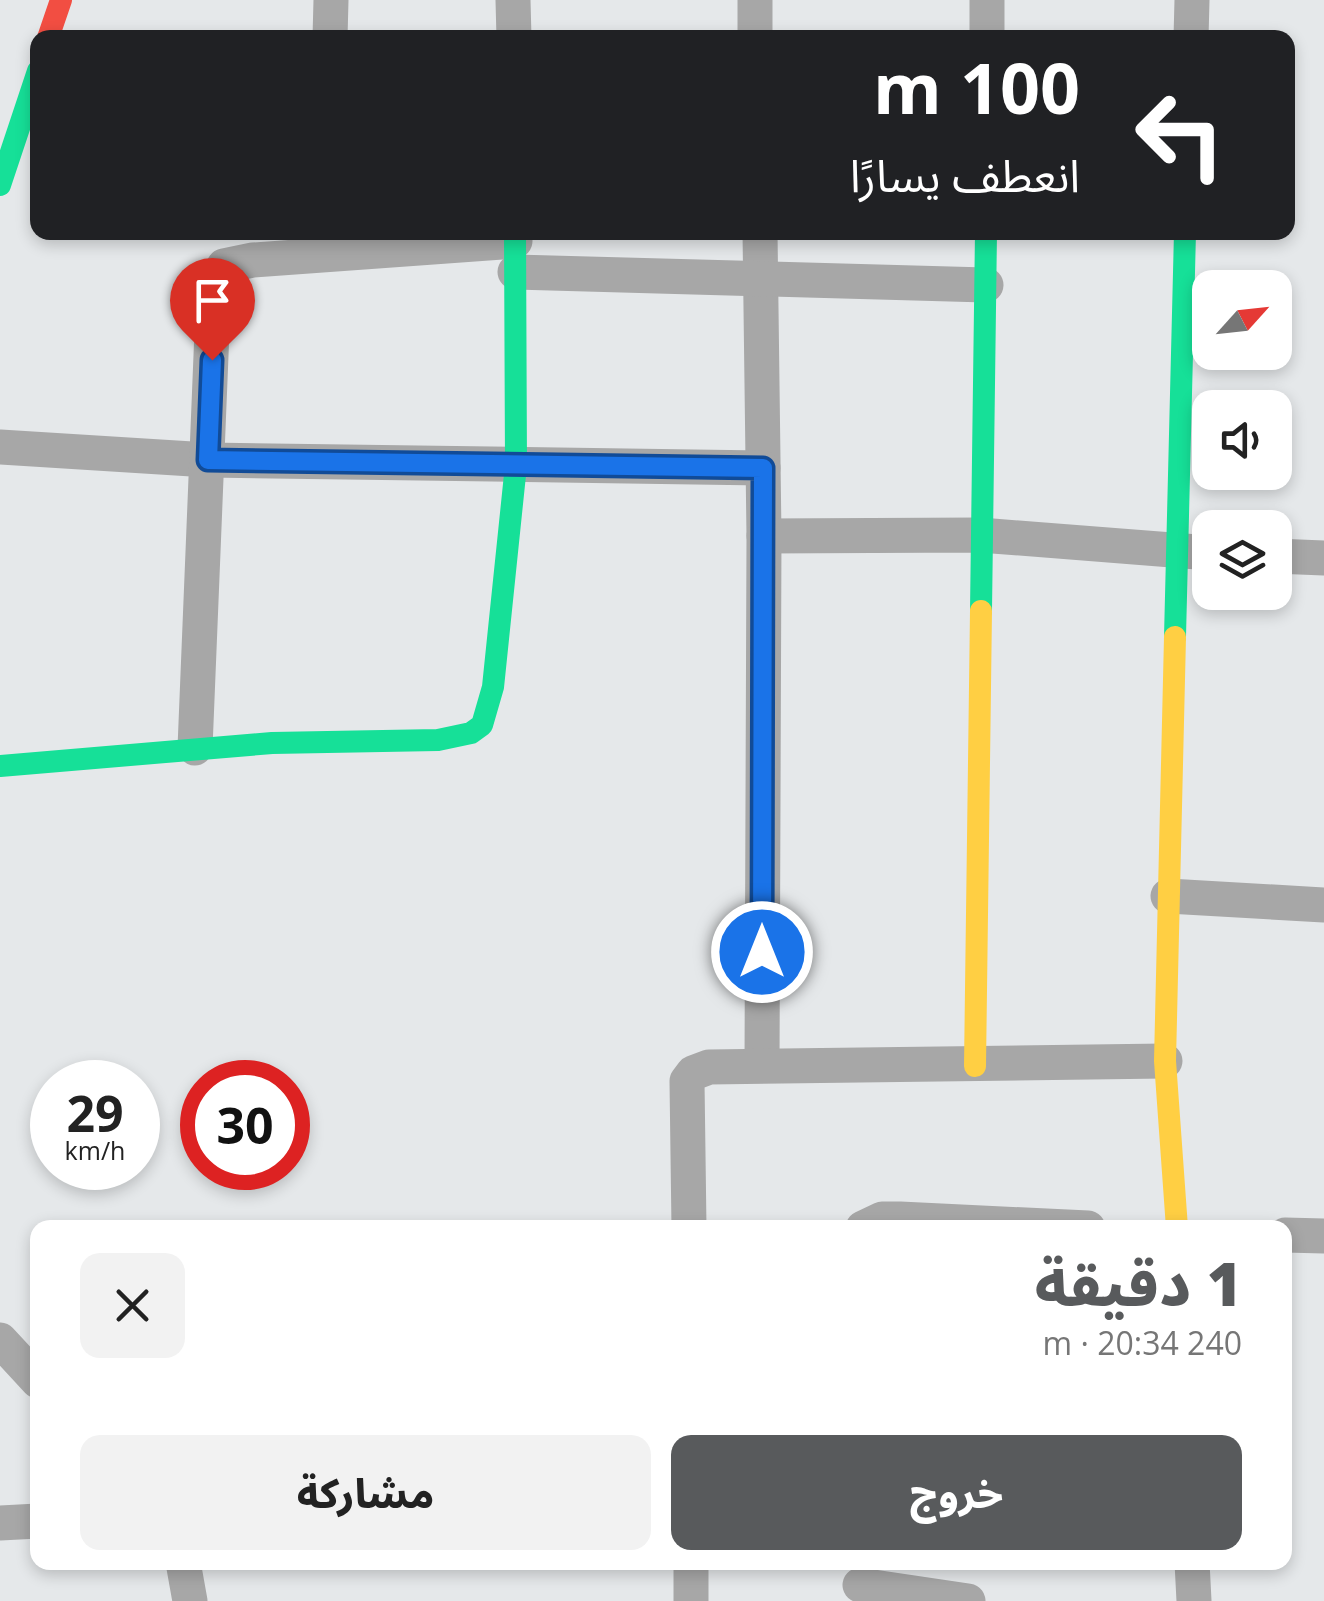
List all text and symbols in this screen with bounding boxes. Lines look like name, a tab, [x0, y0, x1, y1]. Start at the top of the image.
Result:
text: 100 m	[873, 39, 1080, 135]
icon: left	[1115, 70, 1245, 200]
text: انعطف يسارًا	[850, 144, 1080, 205]
pin	[170, 258, 255, 361]
north arrow	[1192, 270, 1292, 370]
map controls	[1192, 270, 1292, 610]
icon: arrive	[185, 273, 240, 328]
button: sound	[1192, 390, 1292, 490]
button: layers	[1192, 510, 1292, 610]
position arrow	[710, 900, 814, 1004]
speed limit sign: 30	[180, 1060, 310, 1190]
text: 29	[66, 1079, 124, 1147]
text: km/h	[65, 1133, 125, 1167]
text: 1 دقيقة	[1035, 1242, 1242, 1324]
button: close	[80, 1253, 185, 1358]
text: 240 m · 20:34	[1043, 1321, 1242, 1364]
button: مشاركة	[80, 1435, 651, 1550]
button: خروج	[671, 1435, 1242, 1550]

